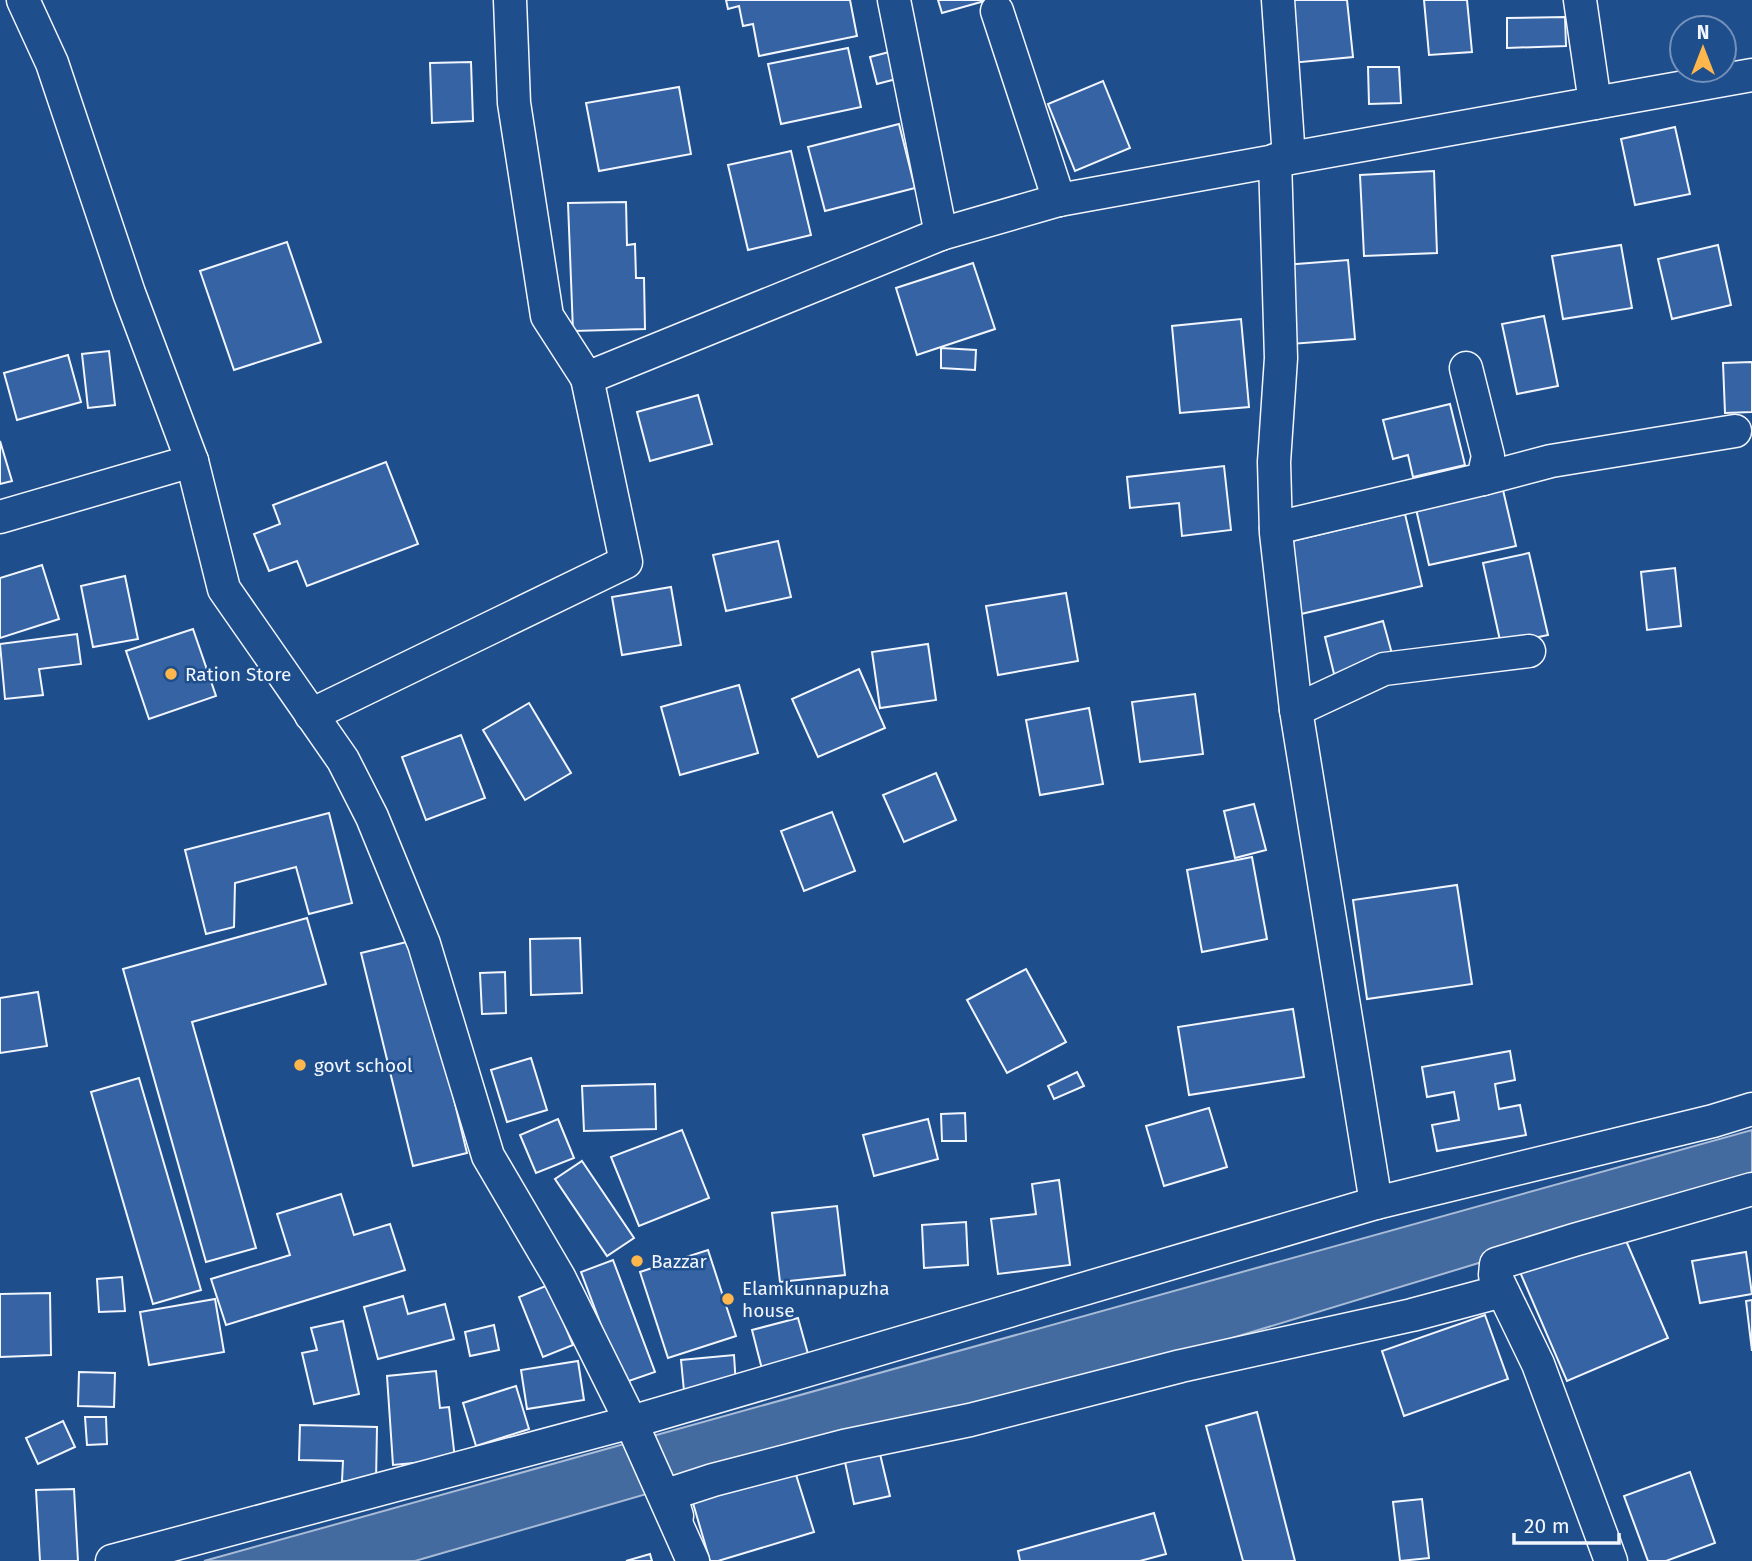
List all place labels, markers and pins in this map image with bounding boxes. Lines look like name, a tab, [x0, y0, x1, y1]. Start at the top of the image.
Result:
place label: Ration Store	[185, 663, 291, 686]
marker: Ration Store	[163, 666, 179, 682]
place label: govt school	[314, 1054, 413, 1077]
marker: govt school	[292, 1057, 308, 1073]
place label: Bazzar	[651, 1250, 708, 1273]
marker: Bazzar	[629, 1253, 645, 1269]
place label: Elamkunnapuzha house	[742, 1277, 890, 1322]
marker: Elamkunnapuzha house	[720, 1291, 736, 1307]

